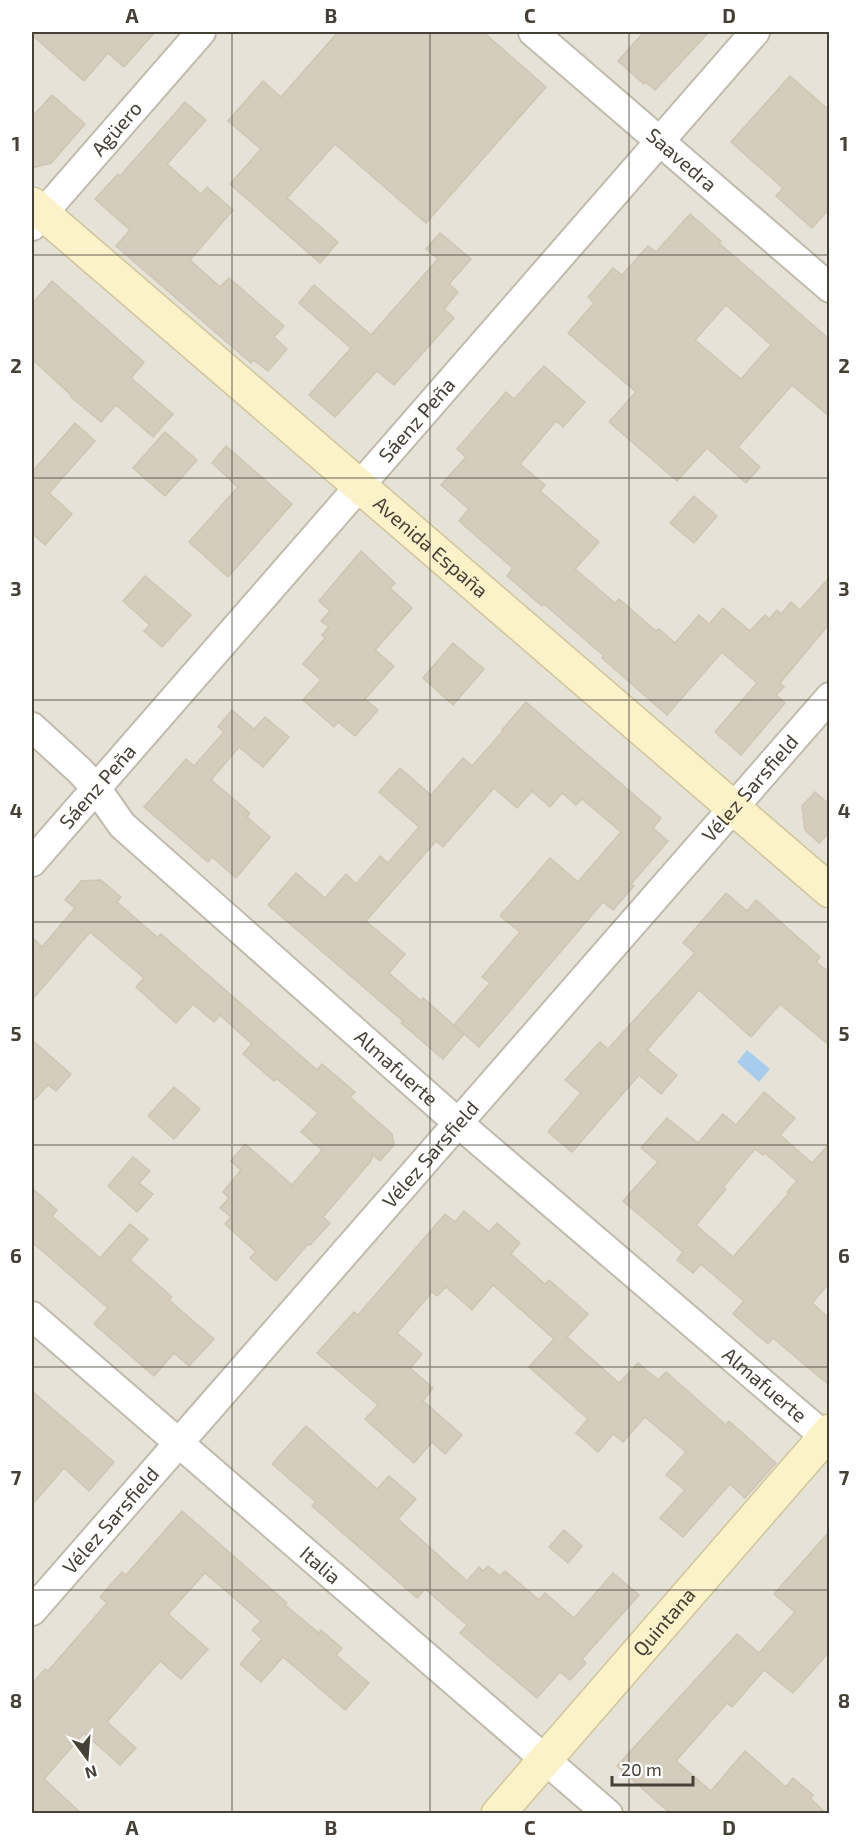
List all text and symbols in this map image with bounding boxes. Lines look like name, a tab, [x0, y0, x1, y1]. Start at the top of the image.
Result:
text: A	[125, 3, 139, 27]
text: B	[325, 3, 337, 27]
text: C	[524, 3, 536, 27]
text: D	[722, 3, 736, 27]
street label: Agüero	[86, 96, 146, 160]
street label: Saavedra	[642, 122, 722, 196]
text: 1	[12, 131, 20, 155]
text: 1	[840, 131, 848, 155]
text: 2	[10, 353, 22, 377]
text: 2	[838, 353, 850, 377]
street label: Sáenz Peña	[373, 372, 459, 467]
street label: Avenida España	[369, 491, 493, 602]
text: 3	[10, 576, 22, 600]
text: 3	[838, 576, 850, 600]
street label: Vélez Sarsfield	[696, 729, 803, 846]
street label: Sáenz Peña	[54, 739, 140, 833]
text: 4	[10, 798, 23, 822]
text: 4	[838, 798, 851, 822]
text: 5	[10, 1021, 22, 1045]
text: 5	[838, 1021, 850, 1045]
street label: Almafuerte	[350, 1024, 443, 1110]
street label: Vélez Sarsfield	[377, 1095, 483, 1212]
text: 6	[10, 1243, 22, 1267]
text: 6	[838, 1243, 850, 1267]
street label: Almafuerte	[718, 1342, 812, 1427]
street label: Vélez Sarsfield	[57, 1461, 163, 1578]
text: 7	[11, 1465, 22, 1489]
text: 7	[839, 1465, 850, 1489]
street label: Italia	[296, 1540, 346, 1588]
street label: Quintana	[627, 1582, 700, 1660]
text: 8	[10, 1688, 22, 1712]
text: 8	[838, 1688, 850, 1712]
north arrow	[57, 1728, 117, 1788]
scale bar	[612, 1749, 693, 1787]
text: 20 m	[621, 1758, 662, 1780]
text: N	[83, 1762, 99, 1784]
text: A	[125, 1815, 139, 1839]
text: B	[325, 1815, 337, 1839]
text: C	[524, 1815, 536, 1839]
text: D	[722, 1815, 736, 1839]

